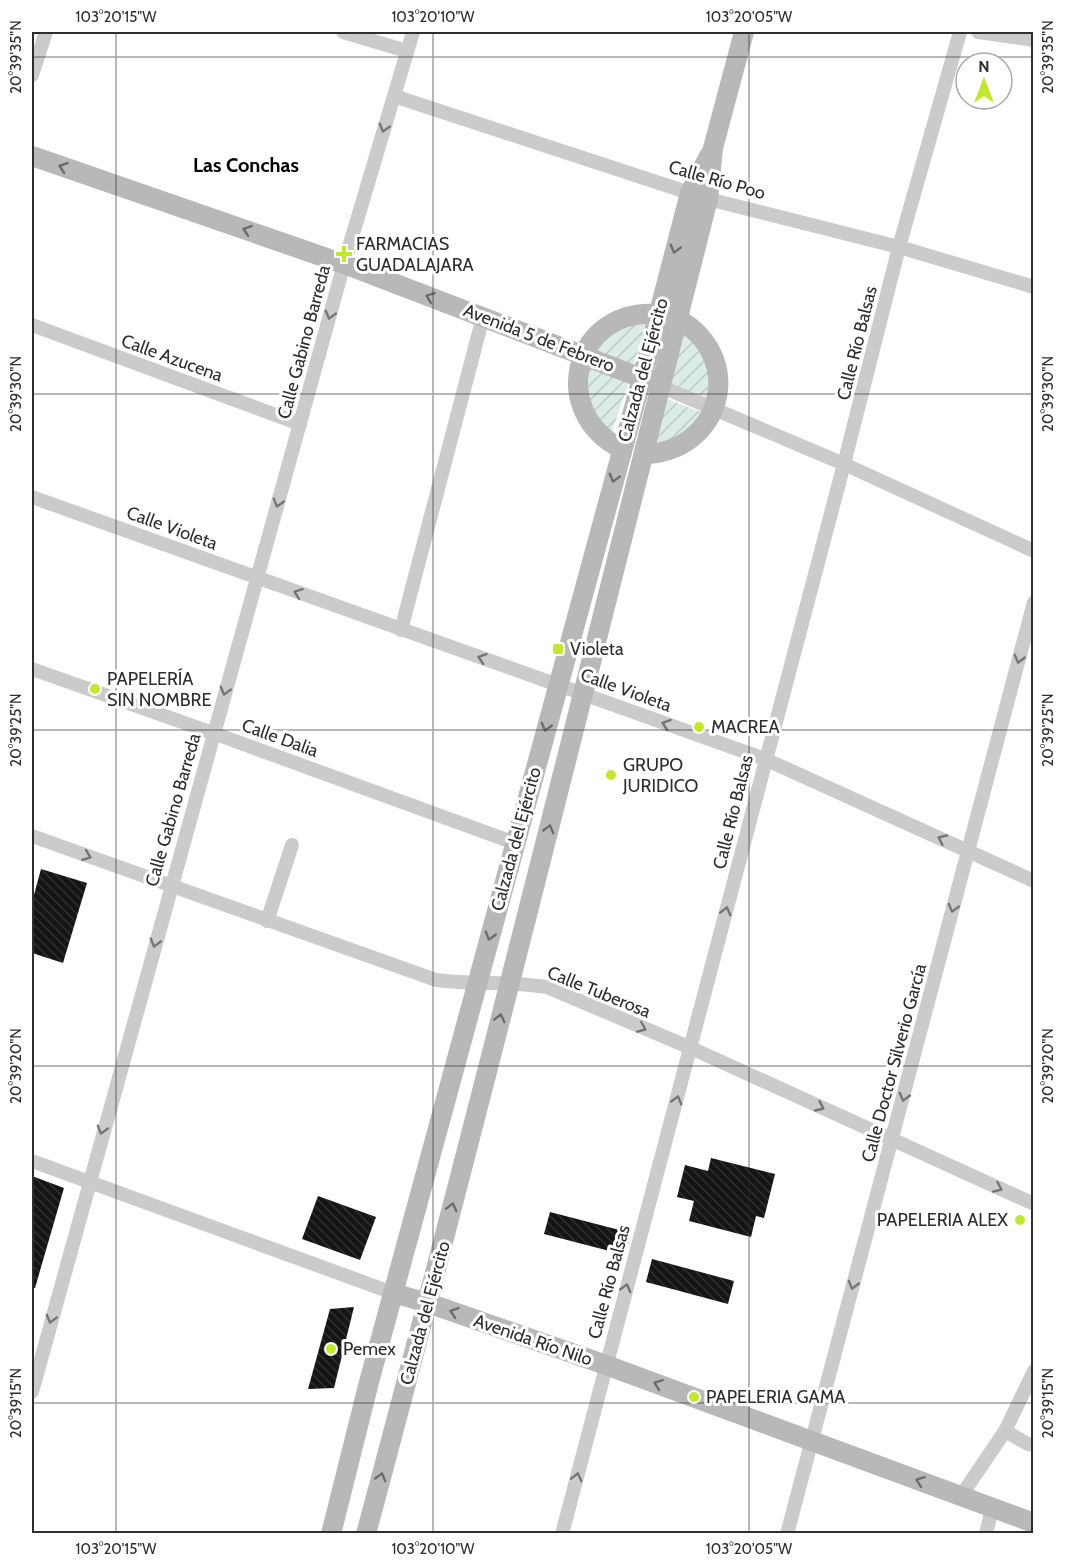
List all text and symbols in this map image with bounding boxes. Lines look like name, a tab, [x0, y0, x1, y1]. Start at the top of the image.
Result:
text: 103°20'15"W	[76, 8, 157, 26]
text: 103°20'10"W	[391, 8, 475, 26]
text: 103°20'05"W	[706, 8, 793, 26]
text: 20°39'35"N	[7, 20, 25, 94]
text: 20°39'35"N	[1039, 20, 1057, 94]
north arrow	[954, 51, 1014, 111]
text: N	[978, 57, 990, 76]
one-way arrow	[379, 122, 391, 133]
district label: Las Conchas	[193, 153, 299, 177]
street label: Calle Río Poo	[666, 156, 768, 204]
one-way arrow	[58, 161, 69, 174]
one-way arrow	[242, 225, 253, 238]
place label: FARMACIAS GUADALAJARA	[356, 233, 474, 276]
one-way arrow	[669, 244, 682, 254]
marker: FARMACIAS GUADALAJARA	[337, 247, 351, 261]
street label: Calle Gabino Barreda	[273, 262, 335, 421]
street label: Calle Río Balsas	[832, 284, 882, 402]
one-way arrow	[426, 291, 436, 304]
street label: Calzada del Ejército	[613, 296, 673, 444]
street label: Avenida 5 de Febrero	[460, 299, 618, 377]
one-way arrow	[325, 309, 337, 320]
street label: Calle Azucena	[118, 329, 226, 387]
text: 20°39'30"N	[7, 356, 25, 432]
text: 20°39'30"N	[1039, 356, 1057, 432]
one-way arrow	[609, 472, 621, 483]
one-way arrow	[272, 498, 285, 508]
street label: Calle Violeta	[124, 501, 221, 555]
one-way arrow	[293, 587, 304, 600]
place label: Violeta	[570, 638, 624, 660]
marker: Violeta	[551, 642, 565, 656]
one-way arrow	[477, 653, 488, 666]
one-way arrow	[1013, 654, 1026, 664]
street label: Calle Violeta	[578, 663, 675, 717]
place label: PAPELERÍA SIN NOMBRE	[107, 668, 211, 711]
marker: PAPELERÍA SIN NOMBRE	[88, 682, 102, 696]
one-way arrow	[220, 685, 232, 696]
text: 20°39'25"N	[7, 693, 25, 767]
text: 20°39'25"N	[1039, 693, 1057, 767]
street label: Calle Dalia	[239, 714, 322, 762]
place label: MACREA	[711, 716, 780, 738]
one-way arrow	[661, 718, 671, 731]
marker: MACREA	[692, 720, 706, 734]
one-way arrow	[541, 721, 553, 732]
street label: Calle Gabino Barreda	[141, 731, 205, 889]
street label: Calle Río Balsas	[708, 753, 758, 871]
place label: GRUPO JURIDICO	[622, 754, 699, 797]
street label: Calzada del Ejército	[486, 765, 546, 913]
marker: GRUPO JURIDICO	[604, 768, 618, 782]
one-way arrow	[541, 824, 554, 834]
one-way arrow	[937, 835, 948, 847]
one-way arrow	[81, 849, 91, 862]
one-way arrow	[948, 903, 961, 913]
one-way arrow	[719, 906, 731, 917]
one-way arrow	[484, 931, 497, 941]
one-way arrow	[149, 937, 162, 947]
street label: Calle Tuberosa	[544, 961, 654, 1023]
street label: Calle Doctor Silverio García	[857, 961, 931, 1165]
one-way arrow	[492, 1013, 505, 1023]
one-way arrow	[636, 1021, 647, 1033]
text: 20°39'20"N	[7, 1028, 25, 1104]
text: 20°39'20"N	[1039, 1028, 1057, 1104]
one-way arrow	[898, 1092, 911, 1102]
one-way arrow	[670, 1095, 682, 1106]
one-way arrow	[814, 1100, 825, 1112]
one-way arrow	[97, 1125, 110, 1135]
one-way arrow	[991, 1181, 1002, 1193]
one-way arrow	[445, 1202, 457, 1213]
place label: PAPELERIA ALEX	[877, 1209, 1008, 1231]
marker: PAPELERIA ALEX	[1013, 1213, 1027, 1227]
street label: Calle Río Balsas	[583, 1223, 635, 1341]
street label: Calzada del Ejército	[395, 1239, 455, 1387]
one-way arrow	[848, 1279, 860, 1290]
one-way arrow	[619, 1283, 632, 1293]
one-way arrow	[449, 1307, 460, 1320]
street label: Avenida Río Nilo	[471, 1309, 595, 1371]
one-way arrow	[46, 1313, 58, 1323]
place label: Pemex	[343, 1338, 396, 1360]
marker: Pemex	[324, 1342, 338, 1356]
text: 20°39'15"N	[7, 1368, 25, 1438]
text: 20°39'15"N	[1039, 1368, 1057, 1438]
one-way arrow	[653, 1379, 664, 1392]
place label: PAPELERIA GAMA	[706, 1386, 845, 1408]
marker: PAPELERIA GAMA	[687, 1390, 701, 1404]
one-way arrow	[374, 1472, 387, 1482]
one-way arrow	[570, 1472, 582, 1483]
one-way arrow	[915, 1476, 926, 1488]
text: 103°20'15"W	[76, 1540, 157, 1558]
text: 103°20'10"W	[391, 1540, 475, 1558]
text: 103°20'05"W	[706, 1540, 793, 1558]

